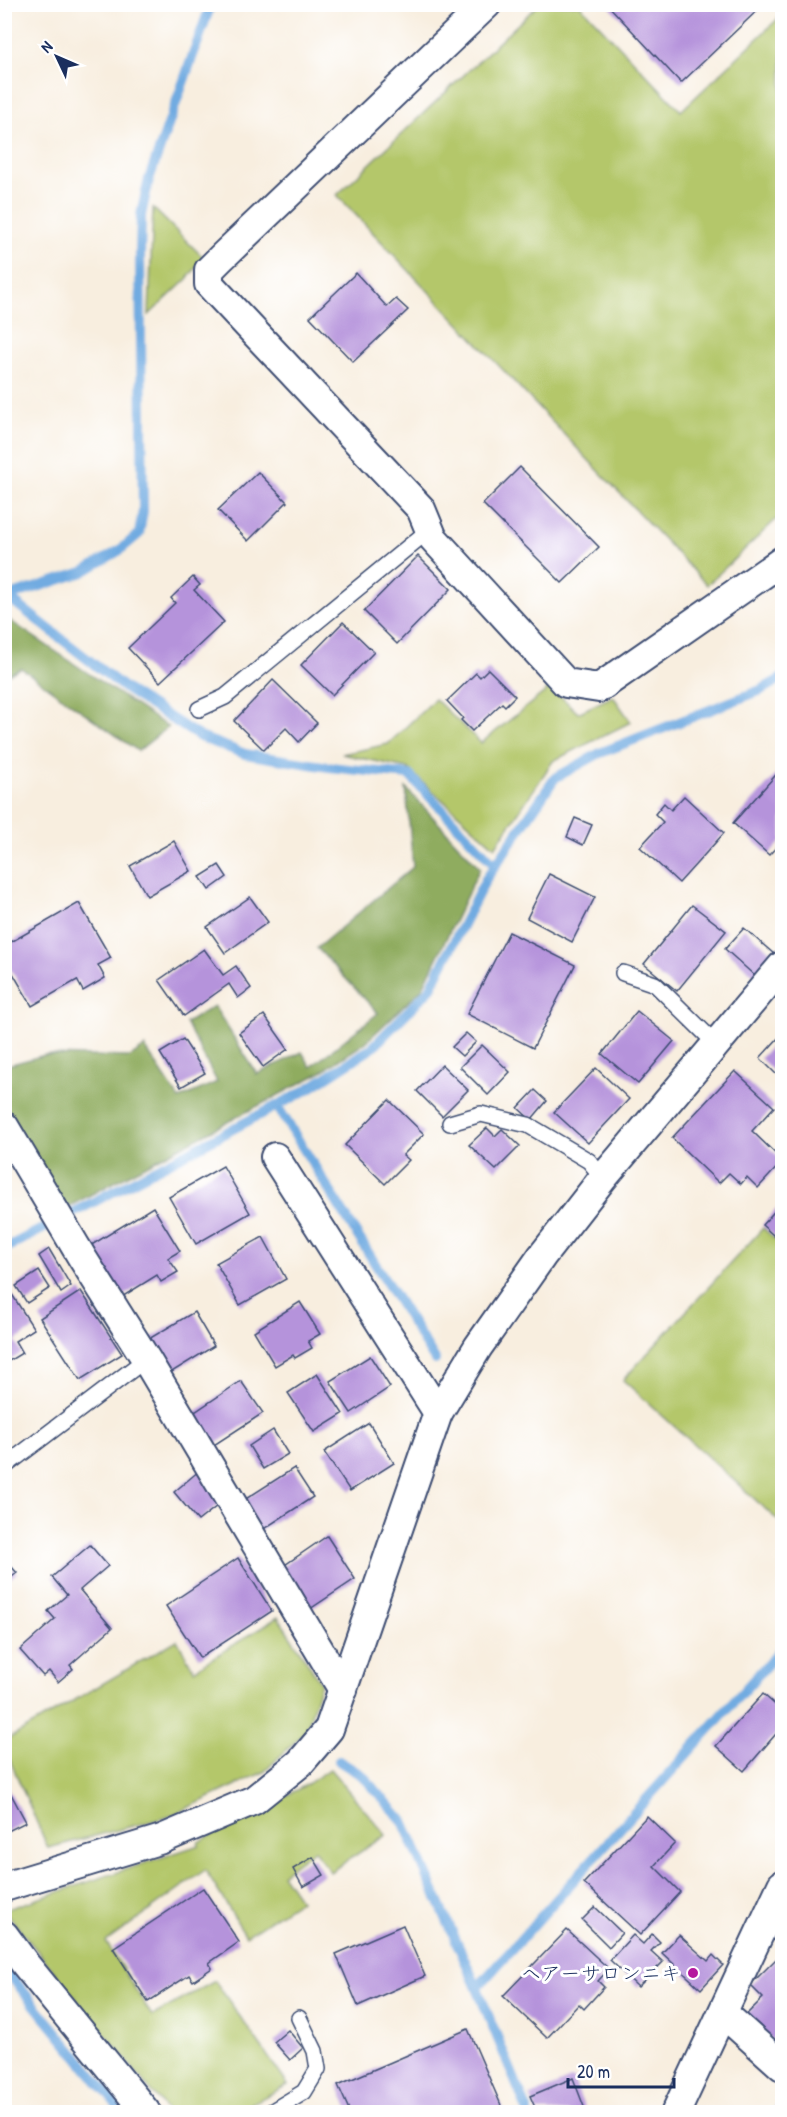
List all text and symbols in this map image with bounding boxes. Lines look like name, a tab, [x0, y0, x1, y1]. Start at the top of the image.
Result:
north arrow	[27, 27, 87, 87]
text: N	[35, 36, 57, 57]
place label: ヘアーサロンニキ	[521, 1959, 681, 1986]
marker: ヘアーサロンニキ	[686, 1966, 700, 1980]
scale bar	[568, 2051, 674, 2089]
text: 20 m	[577, 2059, 610, 2084]

